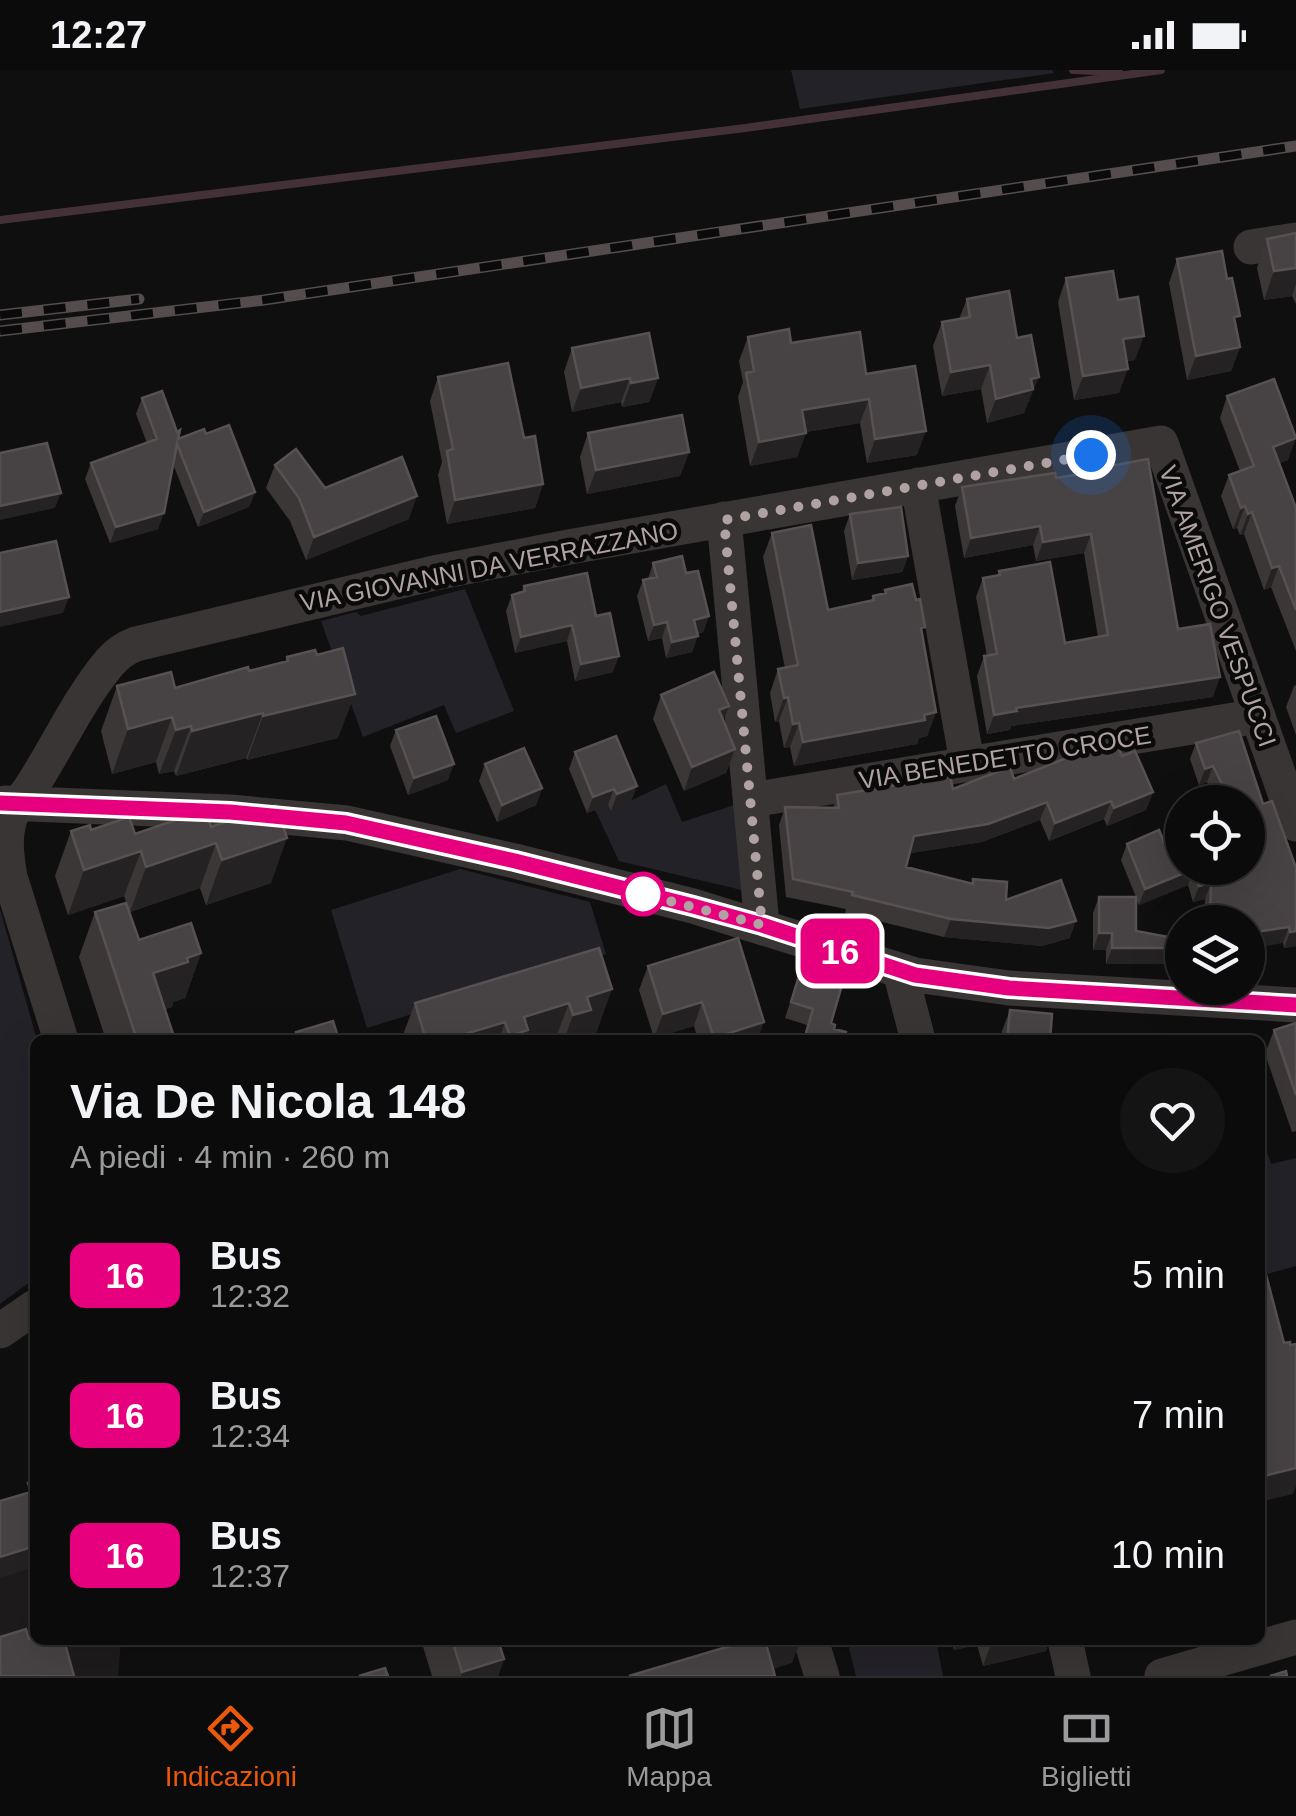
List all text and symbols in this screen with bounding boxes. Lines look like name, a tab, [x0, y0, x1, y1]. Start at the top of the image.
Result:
text: 12:27	[50, 14, 147, 56]
your location	[1066, 430, 1116, 480]
street label: VIA AMERIGO VESPUCCI	[1154, 462, 1282, 750]
street label: VIA GIOVANNI DA VERRAZZANO	[298, 516, 680, 616]
street label: VIA BENEDETTO CROCE	[857, 720, 1153, 794]
map controls	[1165, 785, 1265, 1005]
button: locate	[1165, 785, 1265, 885]
unlabelled marker	[622, 873, 664, 915]
button: layers	[1165, 905, 1265, 1005]
line badge: 16	[795, 918, 885, 984]
text: 16	[821, 932, 859, 971]
button: heart	[1120, 1068, 1225, 1173]
text: Via De Nicola 148	[70, 1075, 467, 1128]
text: A piedi · 4 min · 260 m	[70, 1139, 390, 1175]
text: Bus	[210, 1235, 282, 1277]
text: 5 min	[1132, 1254, 1225, 1296]
text: 16	[106, 1256, 144, 1295]
text: 12:32	[210, 1278, 290, 1314]
text: Bus	[210, 1375, 282, 1417]
text: 7 min	[1132, 1394, 1225, 1436]
text: 16	[106, 1396, 144, 1435]
text: 12:34	[210, 1418, 290, 1454]
text: Bus	[210, 1515, 282, 1557]
text: 10 min	[1111, 1534, 1225, 1576]
text: 16	[106, 1536, 144, 1575]
text: 12:37	[210, 1558, 290, 1594]
tab: Indicazioni	[165, 1701, 297, 1793]
tab: Mappa	[626, 1701, 712, 1793]
tab: Biglietti	[1041, 1701, 1131, 1793]

